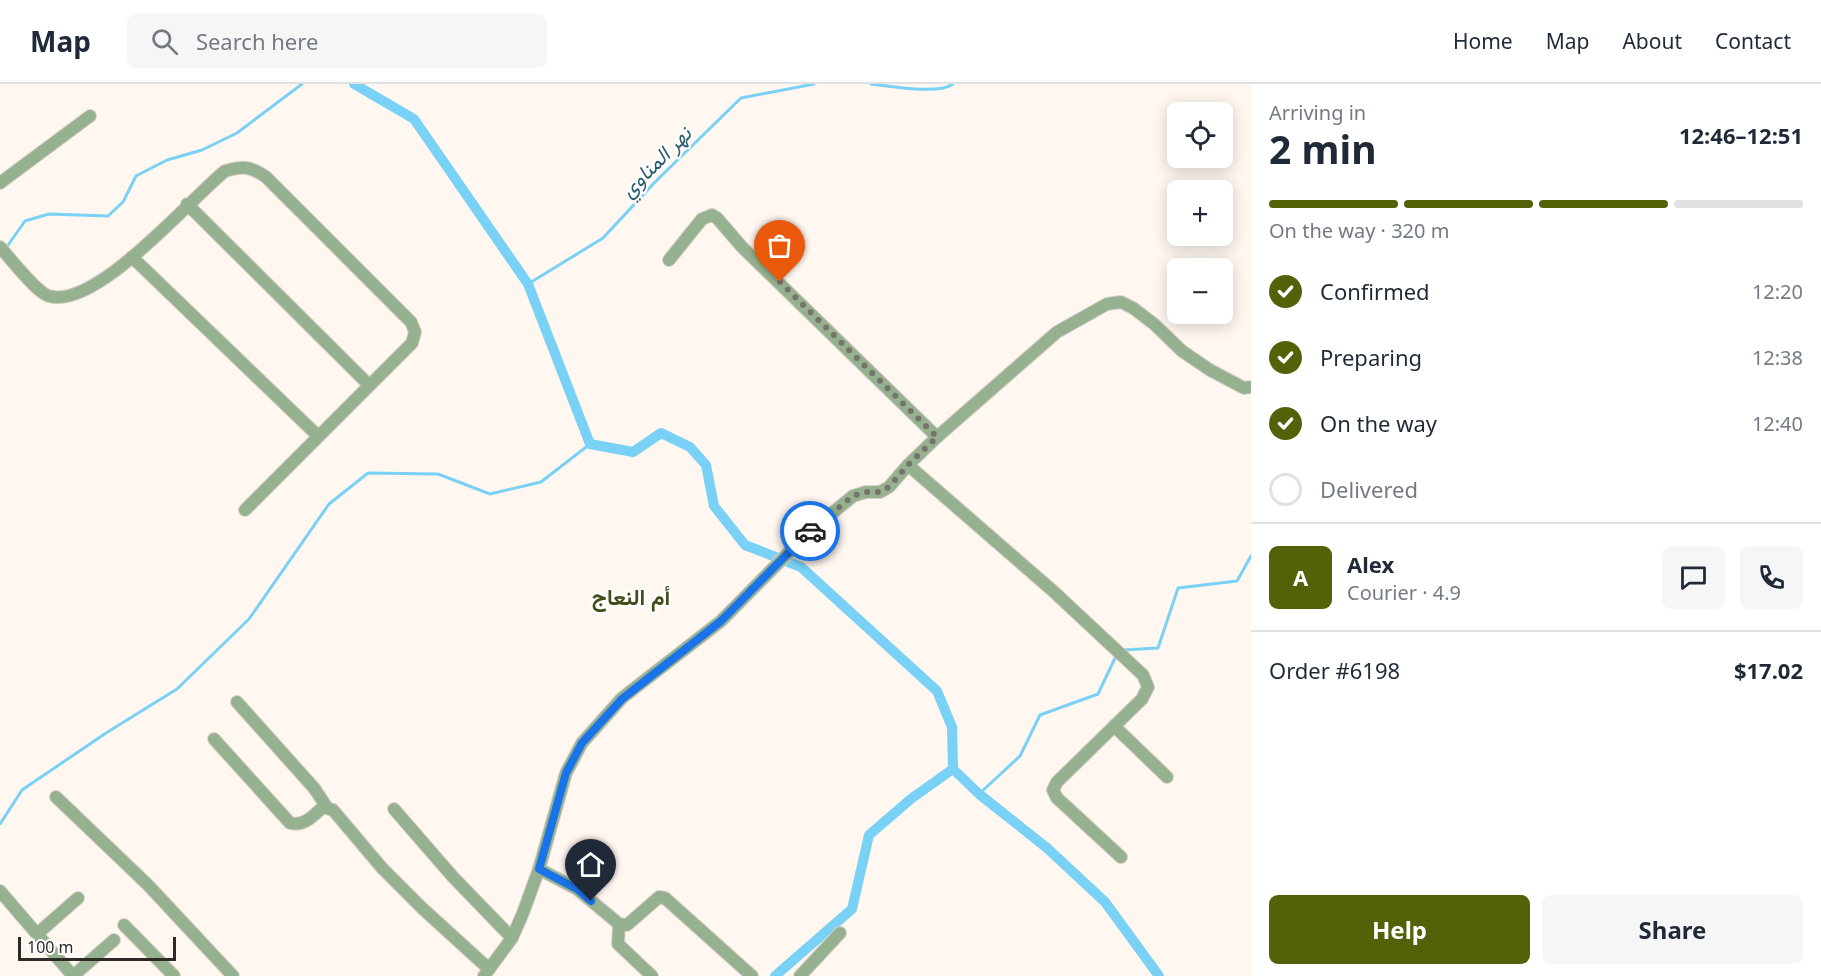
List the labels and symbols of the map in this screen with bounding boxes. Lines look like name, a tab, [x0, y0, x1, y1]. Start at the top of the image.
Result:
water label: نهر المناوي	[614, 119, 700, 206]
pin	[754, 220, 805, 282]
courier	[780, 501, 840, 561]
district label: أم النعاج	[592, 581, 670, 612]
pin	[565, 839, 616, 901]
scale bar	[18, 934, 176, 962]

